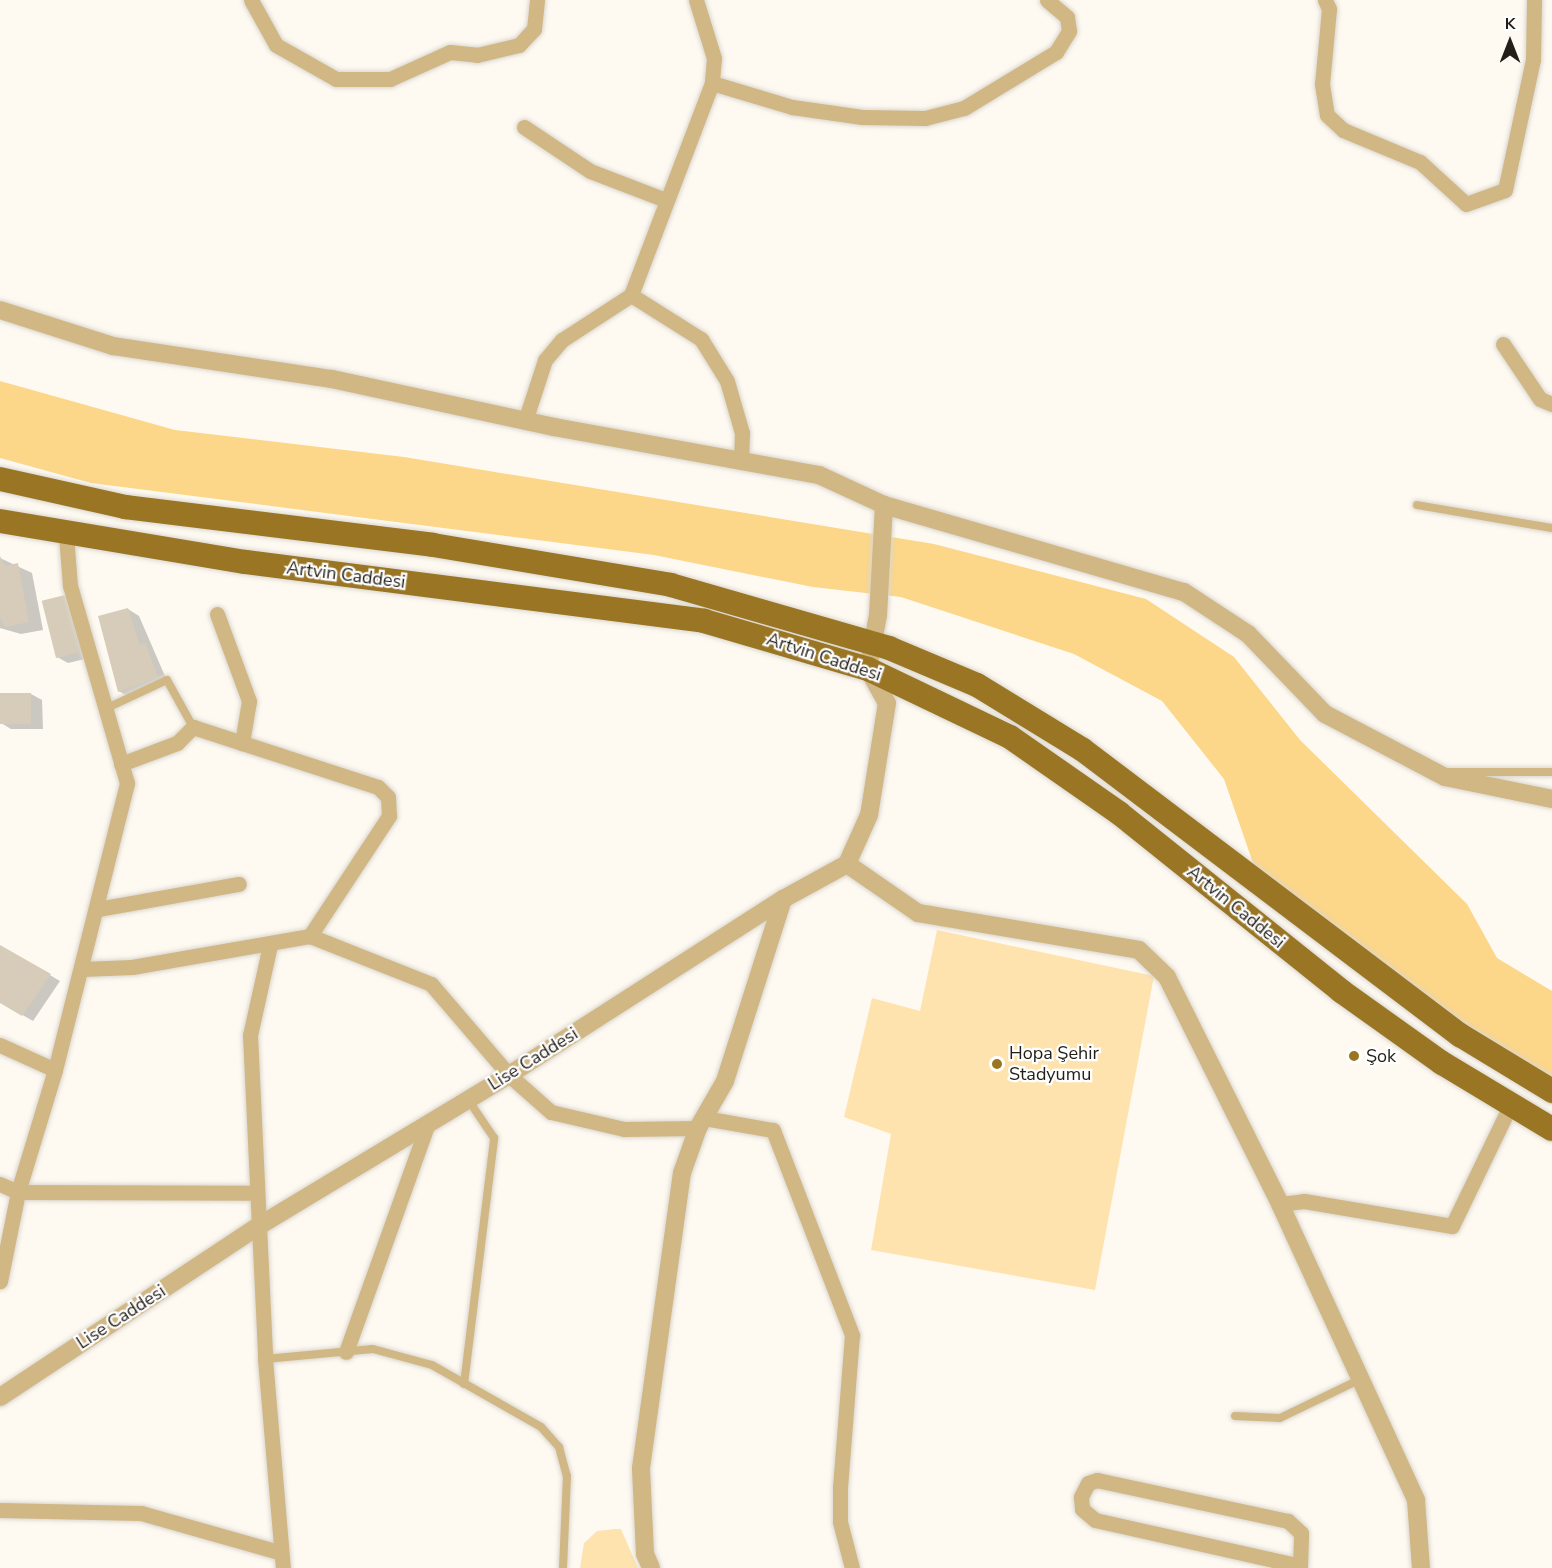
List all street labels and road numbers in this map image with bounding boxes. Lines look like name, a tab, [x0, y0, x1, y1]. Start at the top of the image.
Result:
street label: Artvin Caddesi	[285, 557, 407, 593]
street label: Artvin Caddesi	[764, 628, 884, 686]
street label: Artvin Caddesi	[1183, 861, 1289, 953]
street label: Lise Caddesi	[484, 1023, 582, 1095]
street label: Lise Caddesi	[73, 1280, 169, 1354]

